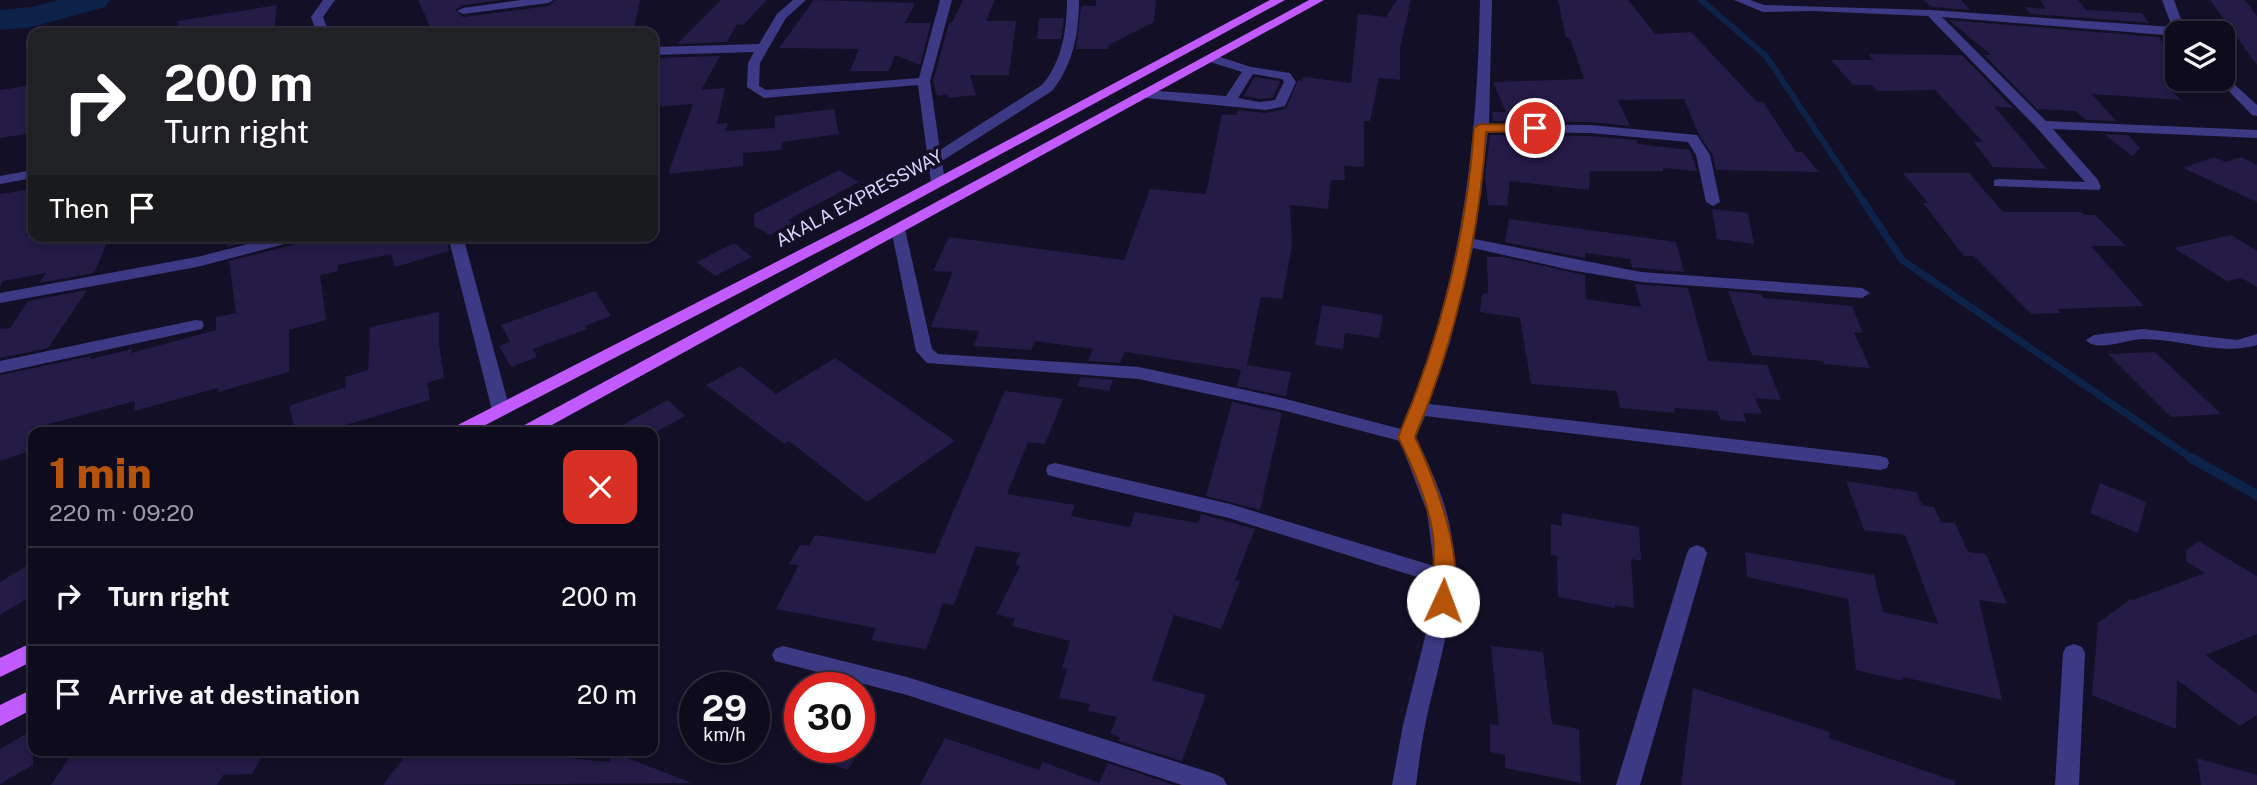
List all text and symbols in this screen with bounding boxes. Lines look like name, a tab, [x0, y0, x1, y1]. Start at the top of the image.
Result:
map controls	[2165, 21, 2235, 91]
button: layers	[2165, 21, 2235, 91]
text: 200 m	[164, 54, 313, 112]
icon: right	[49, 56, 140, 147]
pin	[1505, 98, 1565, 158]
icon: arrive	[1516, 109, 1554, 147]
text: Turn right	[164, 113, 309, 150]
street label: AKALA EXPRESSWAY	[772, 145, 946, 251]
icon: arrive	[123, 189, 161, 227]
text: Then	[49, 193, 109, 224]
text: 1 min	[49, 448, 152, 497]
button: close	[563, 450, 637, 524]
text: 220 m · 09:20	[49, 499, 194, 526]
position arrow	[1406, 564, 1480, 638]
icon: right	[49, 577, 87, 615]
text: Turn right	[108, 581, 230, 612]
text: 200 m	[561, 581, 637, 612]
speed limit sign: 30	[784, 672, 875, 763]
icon: arrive	[49, 675, 87, 713]
text: Arrive at destination	[108, 679, 360, 710]
text: 20 m	[577, 679, 637, 710]
text: 29	[702, 688, 747, 729]
text: km/h	[703, 724, 746, 745]

